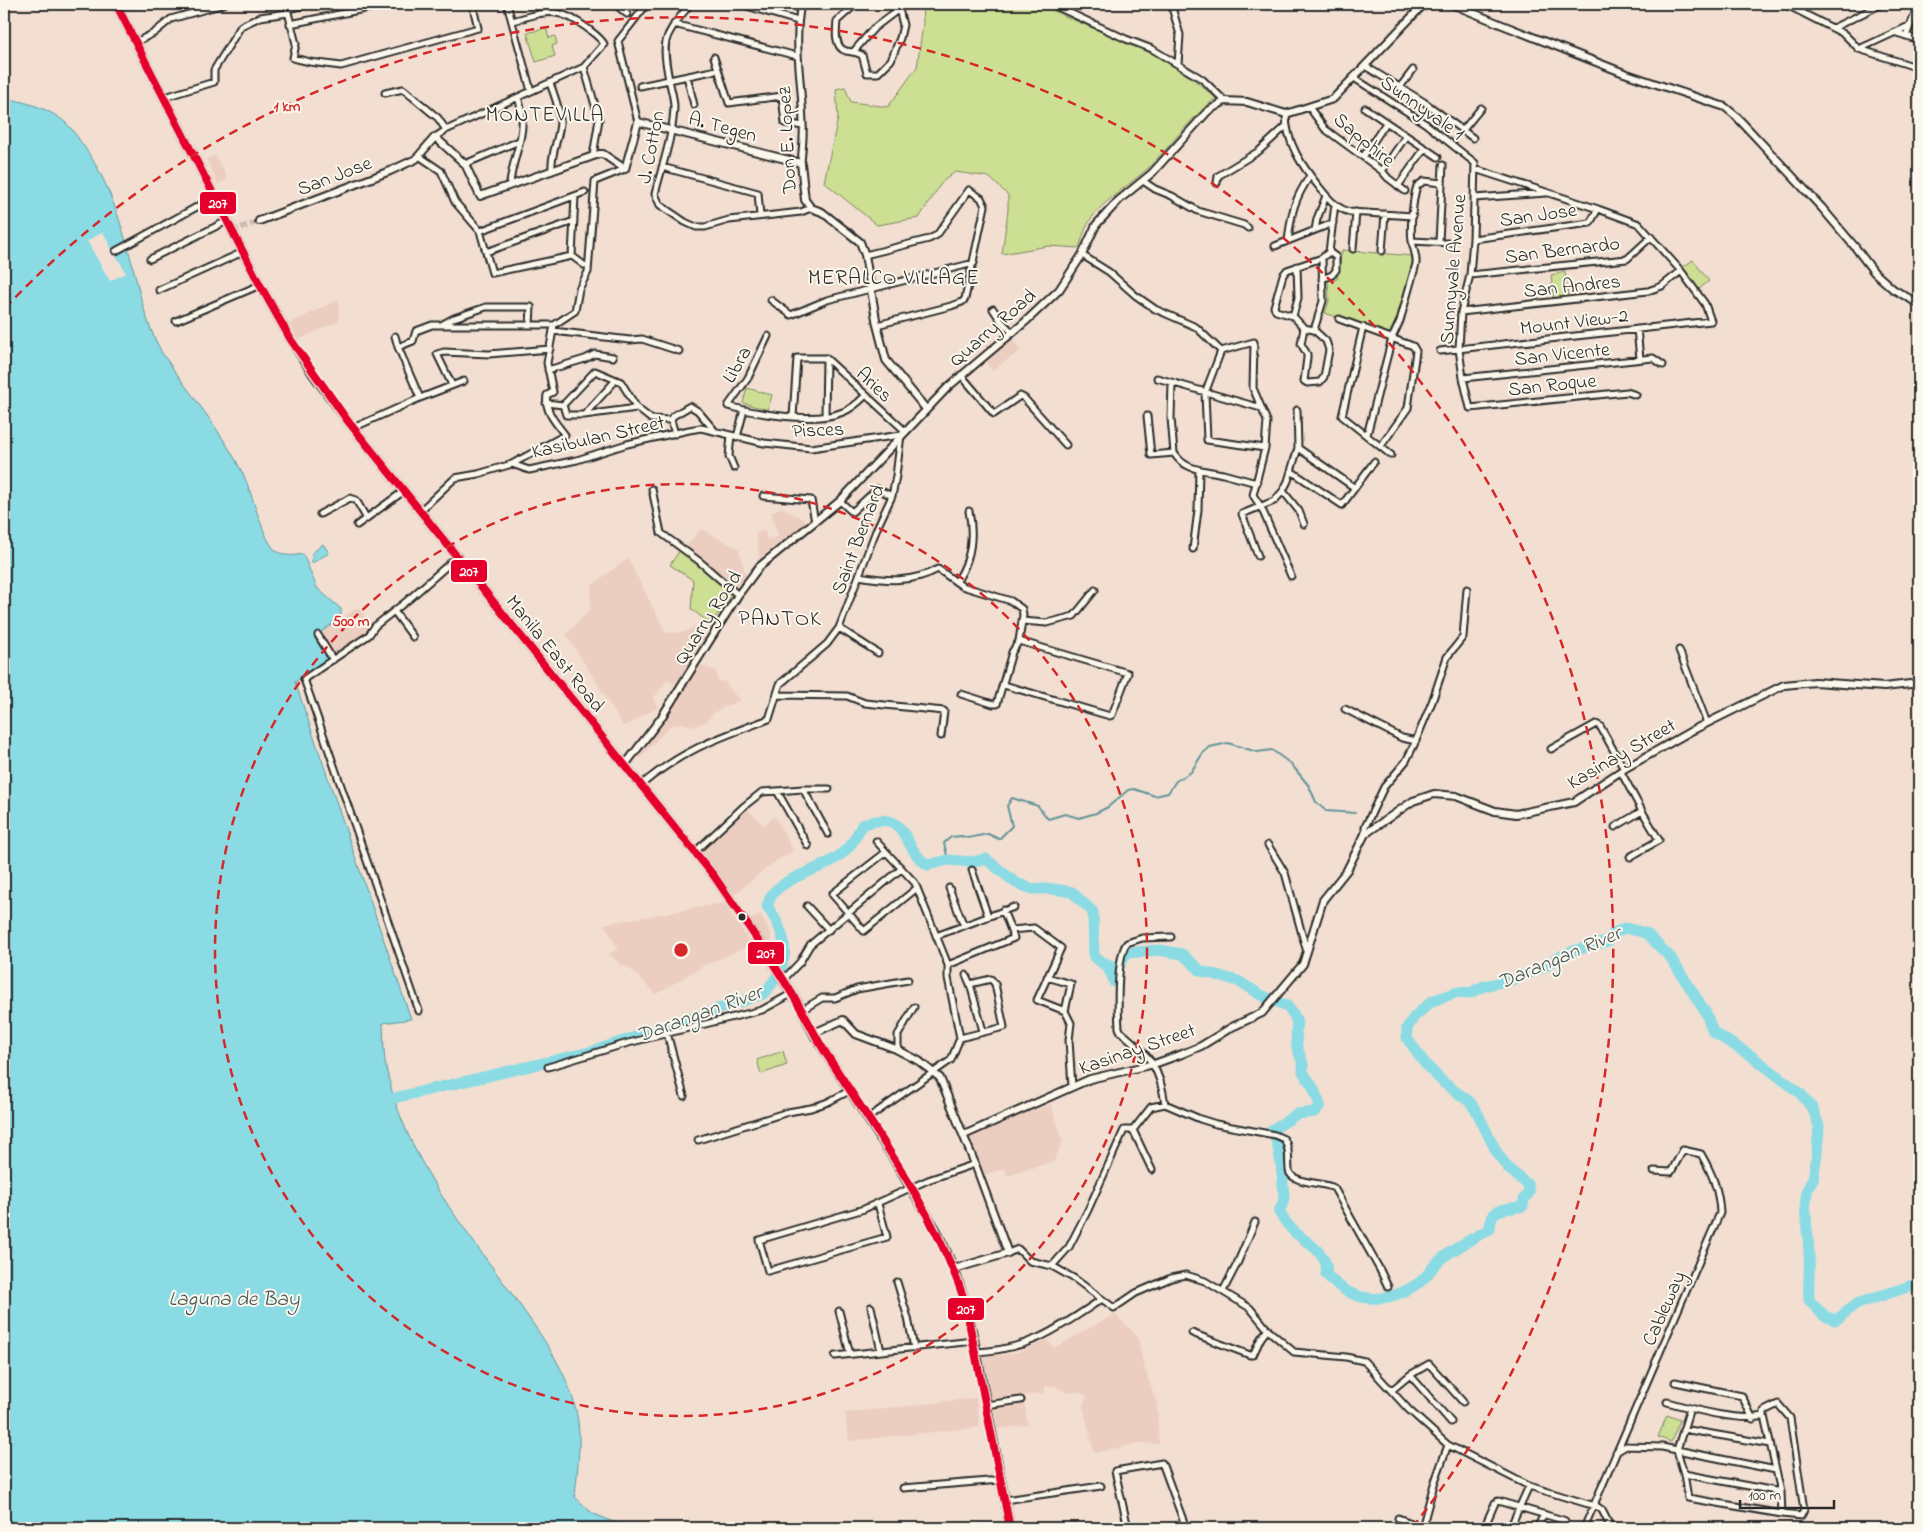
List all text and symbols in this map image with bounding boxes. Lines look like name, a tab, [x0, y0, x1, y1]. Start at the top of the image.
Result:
street label: Sunnyvale 1	[1373, 69, 1470, 149]
street label: Don E. Lopez	[771, 85, 806, 195]
text: 1 km	[274, 96, 301, 118]
district label: MONTEVILLA	[486, 101, 604, 131]
street label: A. Tegen	[685, 105, 760, 152]
street label: Sapphire	[1326, 106, 1401, 176]
street label: J. Cotton	[631, 108, 674, 187]
street label: San Jose	[293, 150, 376, 205]
line badge: 207	[199, 191, 237, 215]
street label: Sunnyvale Avenue	[1433, 193, 1476, 346]
text: 207	[208, 194, 228, 215]
street label: San Jose	[1498, 197, 1579, 236]
street label: San Bernardo	[1503, 230, 1621, 273]
district label: MERALCO VILLAGE	[808, 264, 980, 294]
street label: San Andres	[1522, 268, 1622, 307]
street label: Quarry Road	[944, 283, 1044, 375]
street label: Mount View-2	[1518, 302, 1630, 345]
street label: San Vicente	[1513, 336, 1611, 375]
street label: Libra	[716, 341, 760, 389]
street label: Aries	[848, 361, 898, 411]
street label: San Roque	[1507, 367, 1598, 406]
street label: Kasibulan Street	[529, 409, 668, 468]
street label: Pisces	[791, 416, 845, 447]
street label: Saint Bernard	[825, 481, 894, 599]
line badge: 207	[450, 559, 488, 583]
text: 207	[459, 562, 479, 583]
street label: Quarry Road	[668, 566, 750, 671]
street label: Manila East Road	[498, 590, 611, 720]
district label: PANTOK	[738, 604, 822, 636]
text: 500 m	[333, 611, 370, 633]
street label: Kasinay Street	[1562, 712, 1682, 798]
unlabelled marker	[737, 912, 747, 922]
water label: Darangan River	[1493, 918, 1629, 999]
centre of rings	[672, 941, 690, 959]
line badge: 207	[747, 941, 785, 965]
text: 207	[756, 944, 776, 965]
water label: Darangan River	[633, 977, 769, 1052]
street label: Kasinay Street	[1076, 1017, 1200, 1084]
street label: Cableway	[1636, 1267, 1695, 1351]
water label: Laguna de Bay	[168, 1285, 300, 1316]
line badge: 207	[947, 1297, 985, 1321]
text: 207	[956, 1300, 976, 1321]
scale bar	[1740, 1477, 1834, 1509]
text: 100 m	[1748, 1485, 1781, 1507]

